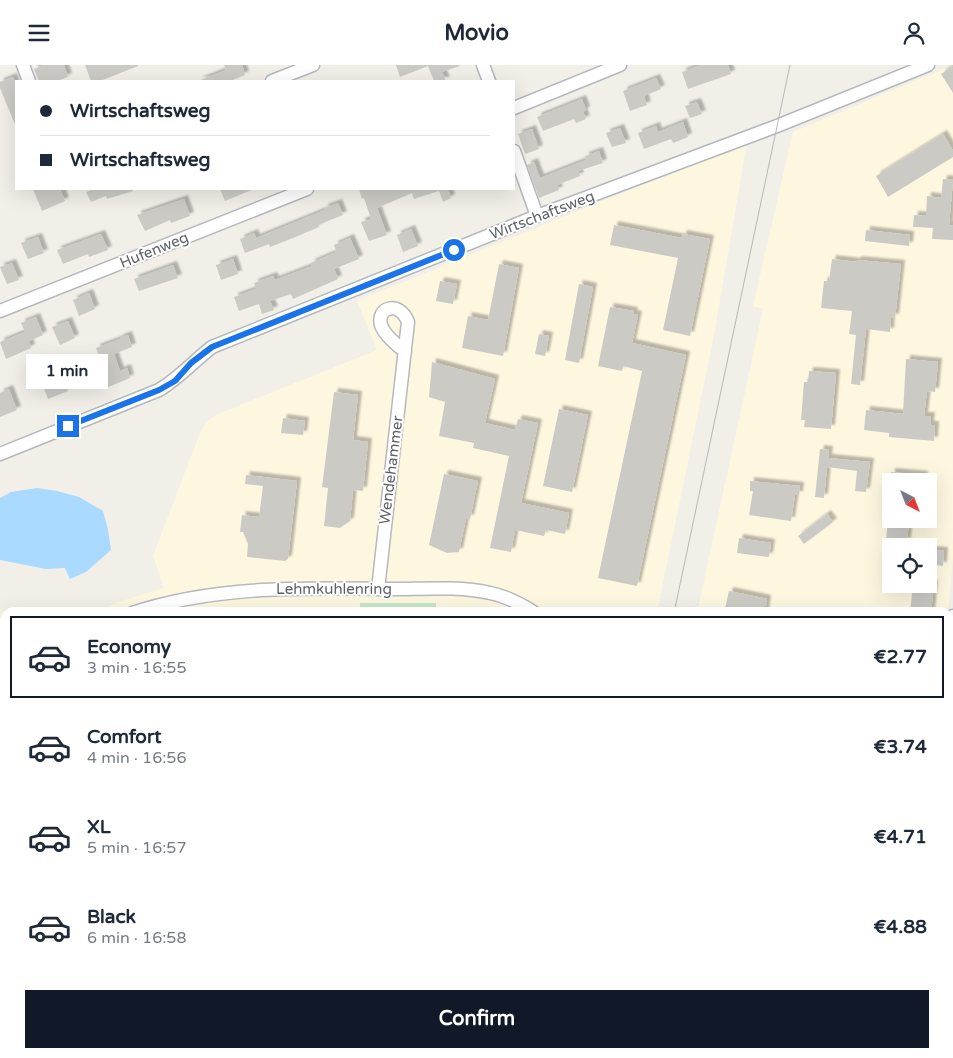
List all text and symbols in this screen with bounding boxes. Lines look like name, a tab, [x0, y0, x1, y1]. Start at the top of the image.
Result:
icon: menu	[25, 19, 53, 47]
icon: person	[900, 19, 928, 47]
text: Movio	[444, 20, 509, 46]
text: Wirtschaftsweg	[70, 100, 211, 122]
text: Wirtschaftsweg	[70, 149, 211, 171]
street label: Wirtschaftsweg	[487, 187, 597, 243]
street label: Hufenweg	[117, 228, 191, 272]
route start	[443, 239, 465, 261]
callout: 1 min	[27, 353, 109, 389]
text: 1 min	[46, 361, 88, 381]
street label: Wendehammer	[375, 414, 407, 525]
route end	[57, 415, 79, 437]
north arrow	[882, 473, 938, 527]
map controls	[882, 473, 937, 593]
button: locate	[882, 538, 937, 593]
street label: Lehmkuhlenring	[276, 580, 392, 598]
icon: car	[27, 635, 72, 680]
text: Economy	[87, 636, 171, 658]
text: €2.77	[873, 646, 927, 668]
text: 3 min · 16:55	[87, 658, 186, 678]
icon: car	[27, 725, 72, 770]
text: Comfort	[87, 726, 161, 748]
text: €3.74	[873, 736, 927, 758]
text: 4 min · 16:56	[87, 748, 186, 768]
icon: car	[27, 815, 72, 860]
text: XL	[87, 816, 111, 838]
text: €4.71	[873, 826, 927, 848]
text: 5 min · 16:57	[87, 838, 186, 858]
icon: car	[27, 905, 72, 950]
text: Black	[87, 906, 136, 928]
text: €4.88	[873, 916, 927, 938]
text: 6 min · 16:58	[87, 928, 186, 948]
button: Confirm	[25, 990, 929, 1048]

